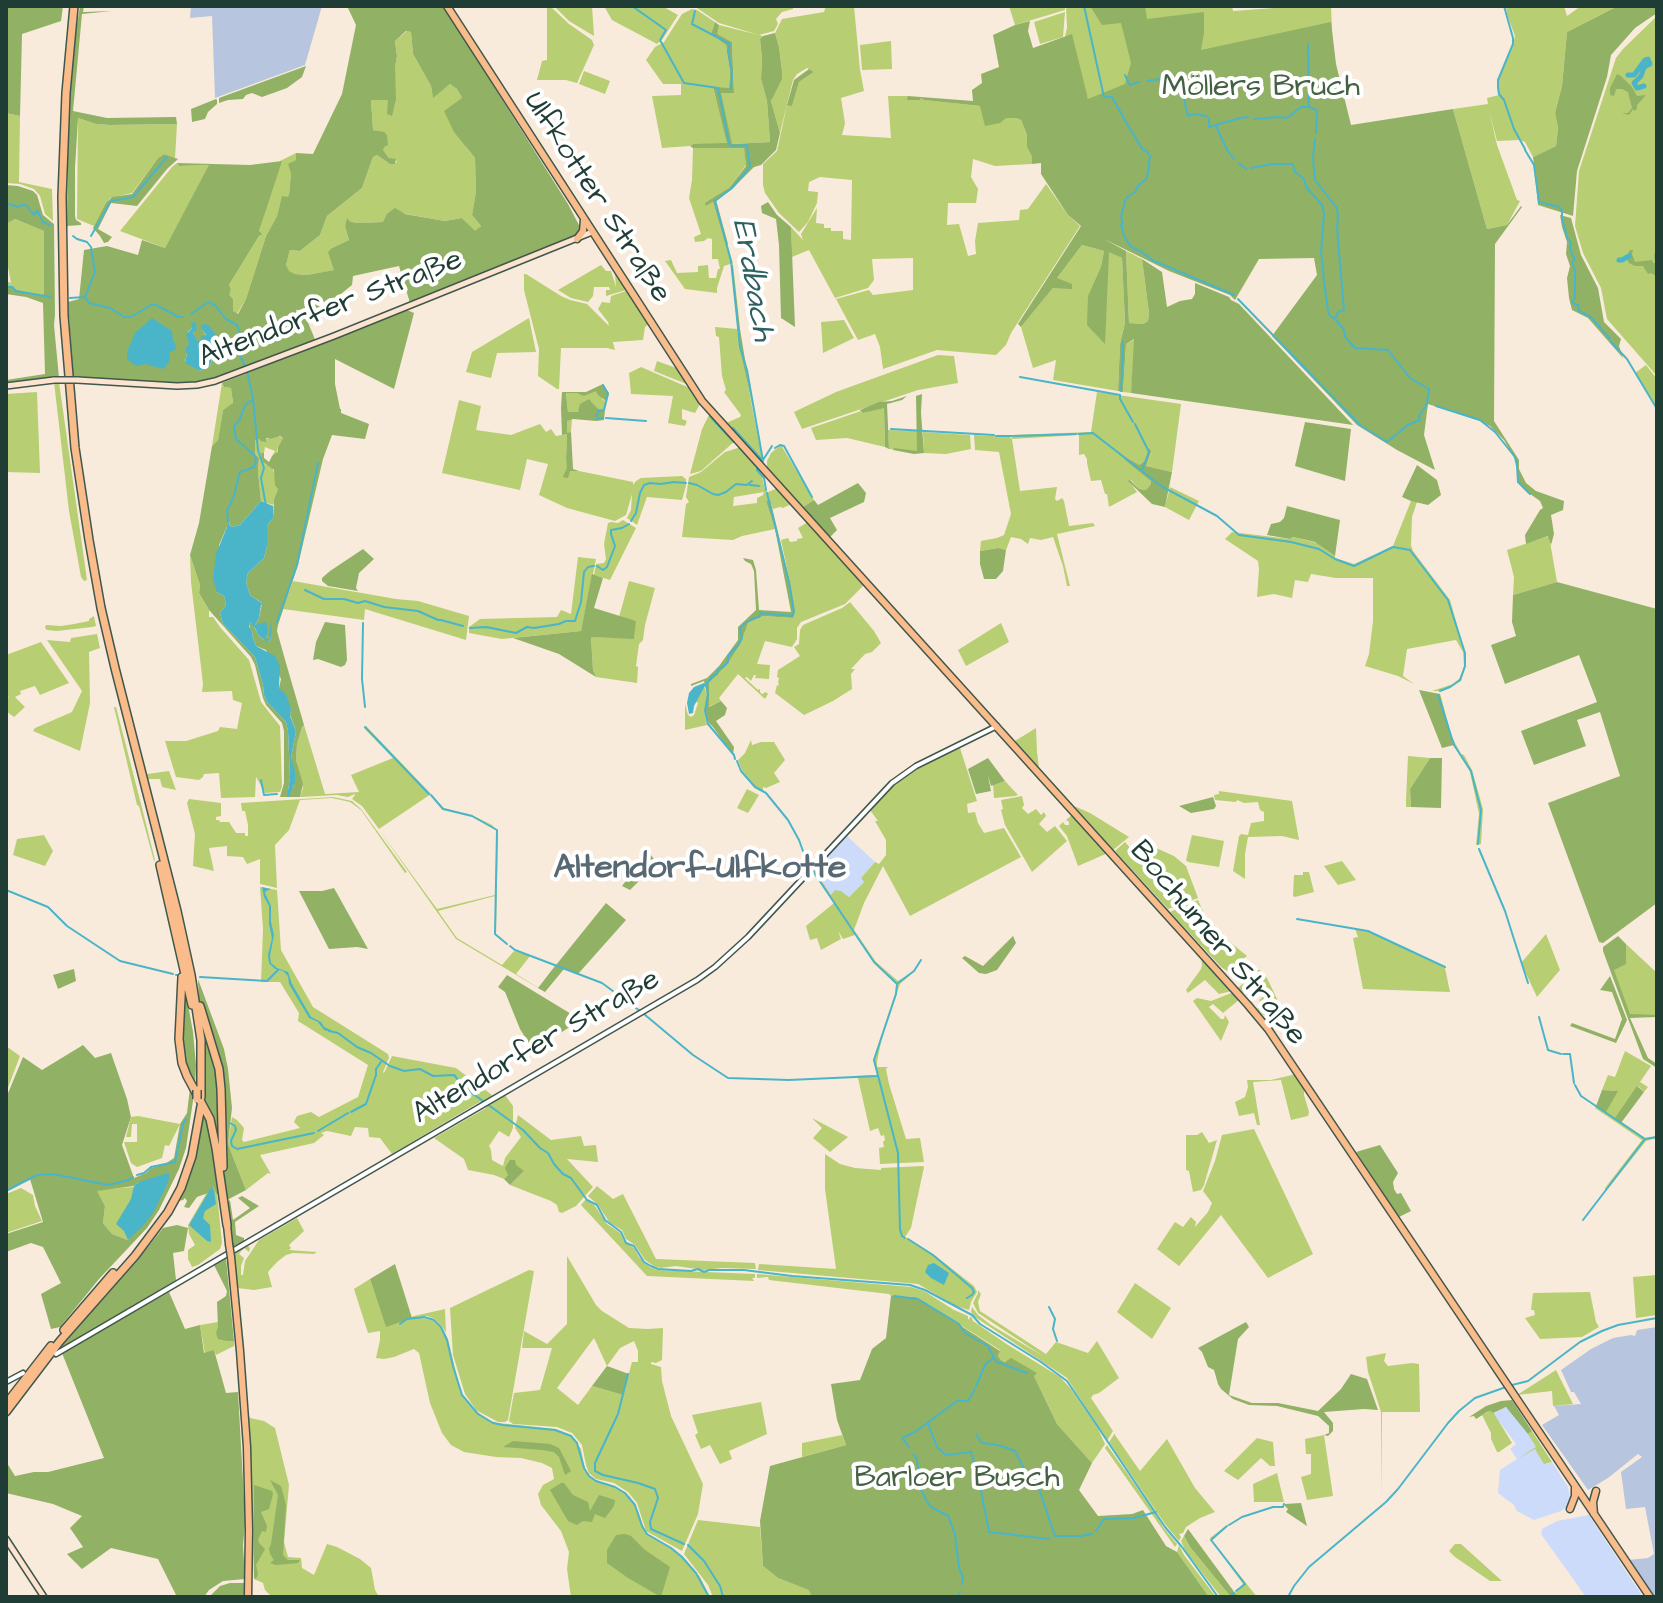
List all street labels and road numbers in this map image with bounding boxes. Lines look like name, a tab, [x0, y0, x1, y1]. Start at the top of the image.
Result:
street label: Ulfkotter Straße	[514, 86, 678, 310]
street label: Altendorfer Straße	[194, 243, 468, 377]
street label: Bochumer Straße	[1121, 834, 1313, 1054]
street label: Altendorfer Straße	[407, 963, 667, 1133]

